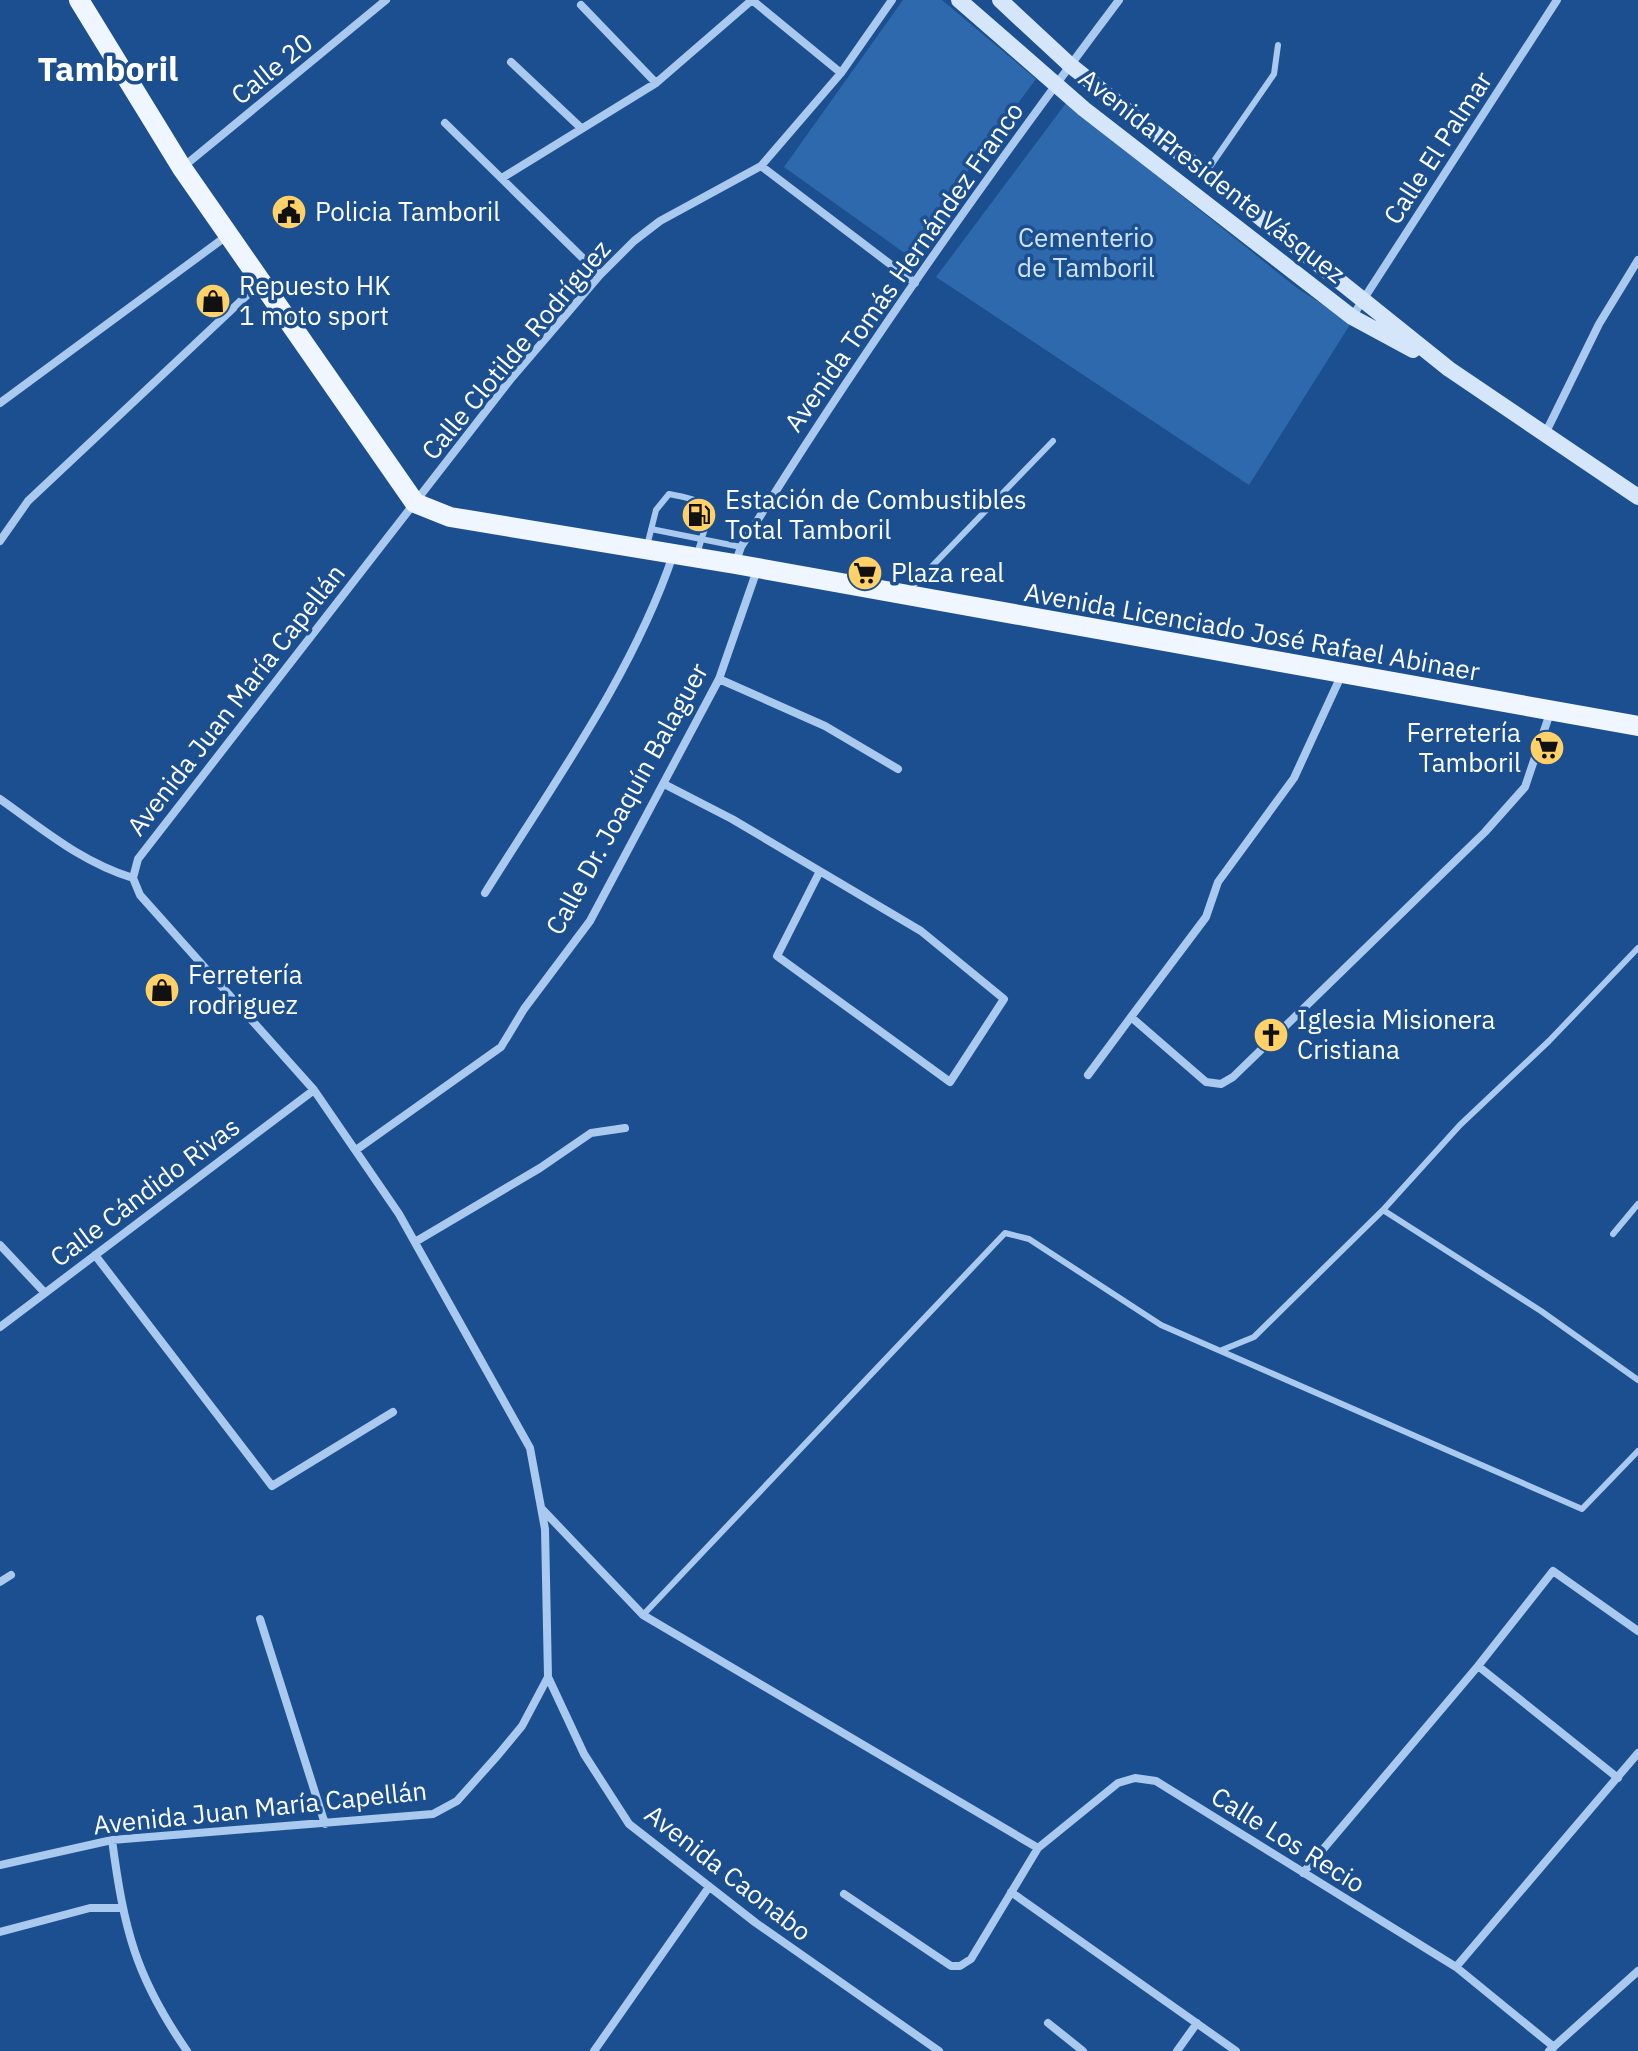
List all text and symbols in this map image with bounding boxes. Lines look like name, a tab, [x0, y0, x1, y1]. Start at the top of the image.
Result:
street label: Calle 20	[224, 25, 319, 112]
district label: Tamboril	[38, 46, 178, 90]
street label: Avenida Presidente Vásquez	[1073, 61, 1353, 290]
street label: Calle El Palmar	[1375, 64, 1499, 230]
street label: Avenida Tomás Hernández Franco	[776, 95, 1030, 438]
public building icon: Policia Tamboril	[270, 193, 308, 231]
place label: Policia Tamboril	[315, 194, 500, 228]
park label: Cementerio de Tamboril	[1017, 220, 1155, 284]
street label: Calle Clotilde Rodríguez	[413, 232, 617, 466]
place label: Repuesto HK 1 moto sport	[239, 268, 391, 332]
shop icon: Repuesto HK 1 moto sport	[194, 282, 232, 320]
place label: Estación de Combustibles Total Tamboril	[725, 482, 1027, 546]
fuel station icon: Estación de Combustibles Total Tamboril	[680, 496, 718, 534]
supermarket icon: Plaza real	[846, 554, 884, 592]
place label: Plaza real	[891, 555, 1004, 589]
street label: Avenida Juan María Capellán	[119, 557, 352, 842]
street label: Avenida Licenciado José Rafael Abinaer	[1022, 574, 1483, 688]
street label: Calle Dr. Joaquín Balaguer	[537, 656, 715, 940]
place label: Ferretería Tamboril	[1406, 715, 1521, 779]
supermarket icon: Ferretería Tamboril	[1528, 729, 1566, 767]
place label: Ferretería rodriguez	[188, 957, 303, 1021]
shop icon: Ferretería rodriguez	[143, 971, 181, 1009]
place label: Iglesia Misionera Cristiana	[1297, 1002, 1495, 1066]
church icon: Iglesia Misionera Cristiana	[1252, 1016, 1290, 1054]
street label: Calle Cándido Rivas	[43, 1109, 246, 1274]
street label: Avenida Juan María Capellán	[91, 1773, 428, 1841]
street label: Calle Los Recio	[1205, 1778, 1372, 1900]
street label: Avenida Caonabo	[638, 1797, 819, 1948]

